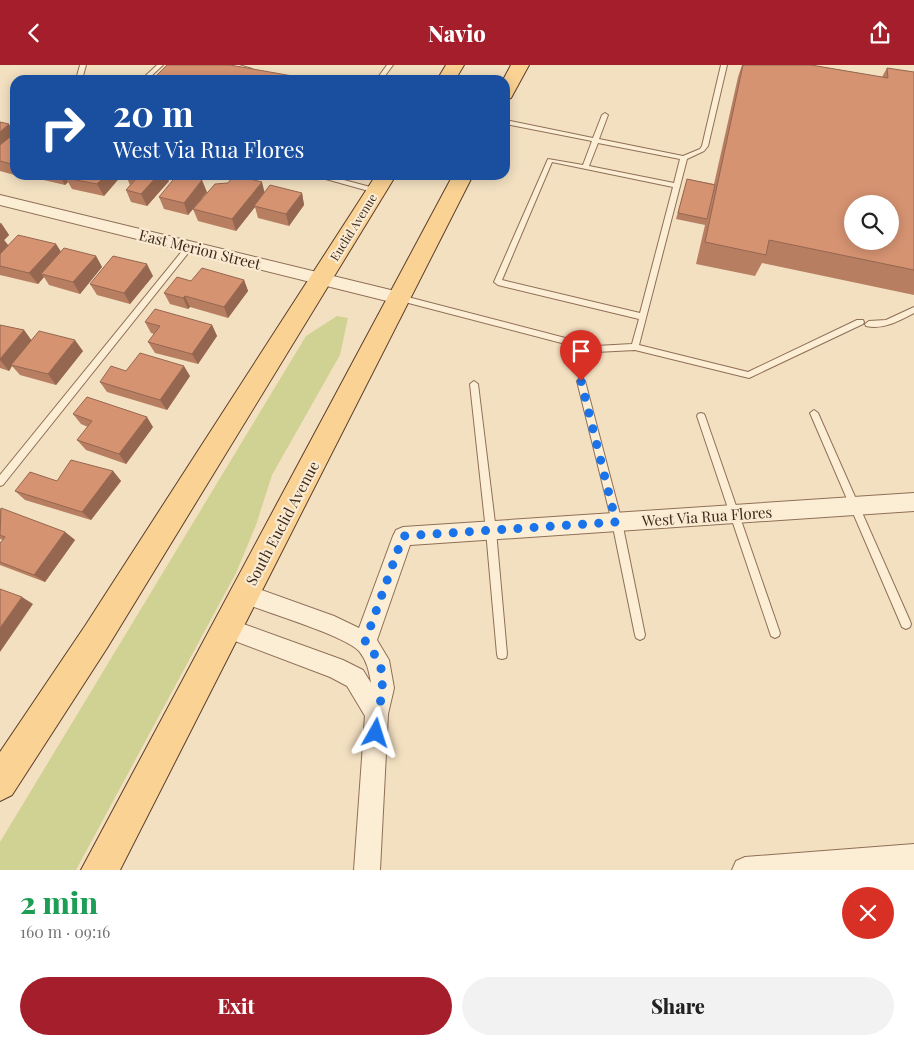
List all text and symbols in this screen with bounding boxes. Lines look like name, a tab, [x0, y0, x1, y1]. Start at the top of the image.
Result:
text: Navio	[428, 18, 486, 48]
icon: back	[20, 19, 48, 47]
icon: share	[866, 19, 894, 47]
text: 20 m	[113, 89, 194, 136]
icon: right	[30, 95, 95, 160]
text: West Via Rua Flores	[113, 134, 304, 164]
street label: Euclid Avenue	[326, 190, 380, 264]
map controls	[844, 195, 899, 250]
button: search	[844, 195, 899, 250]
street label: East Merion Street	[137, 224, 264, 274]
pin	[560, 330, 602, 381]
icon: arrive	[567, 337, 595, 365]
street label: South Euclid Avenue	[241, 457, 323, 589]
street label: West Via Rua Flores	[640, 501, 773, 531]
position arrow	[349, 706, 401, 758]
text: 2 min	[20, 882, 98, 922]
button: close	[842, 887, 894, 939]
text: 160 m · 09:16	[20, 921, 110, 942]
button: Exit	[20, 977, 452, 1035]
button: Share	[462, 977, 894, 1035]

